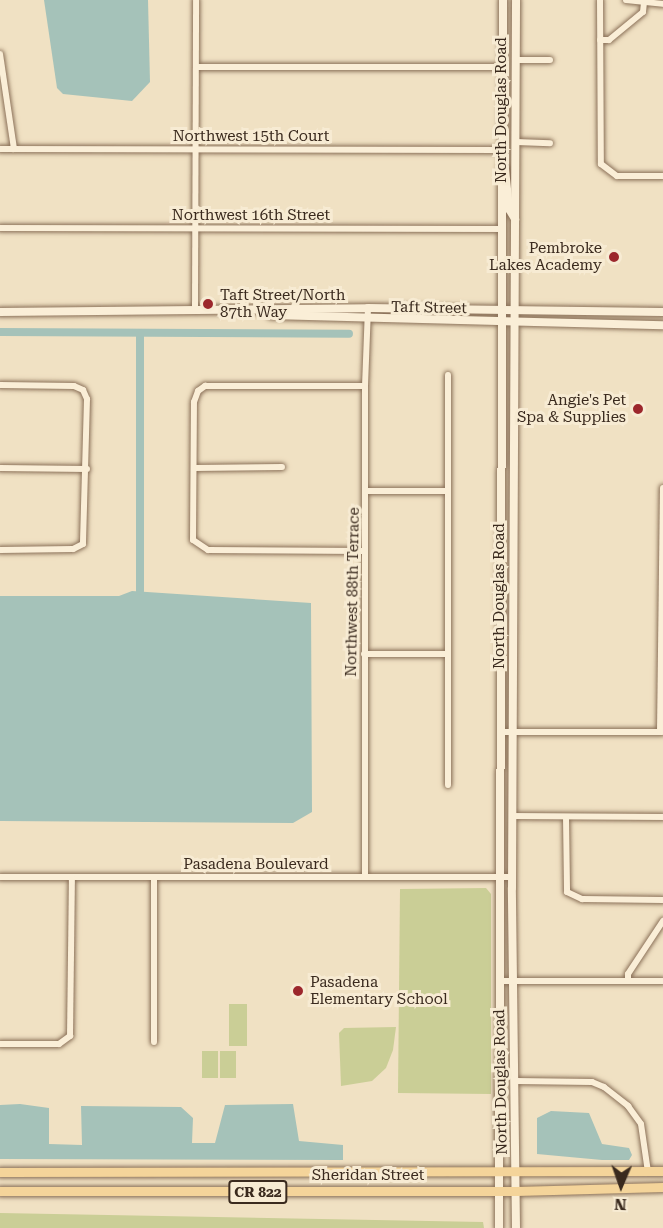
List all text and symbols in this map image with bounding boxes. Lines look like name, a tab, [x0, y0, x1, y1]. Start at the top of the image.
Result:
street label: North Douglas Road	[493, 37, 511, 183]
street label: Northwest 15th Court	[173, 128, 329, 146]
street label: Northwest 16th Street	[172, 207, 330, 225]
place label: Pembroke Lakes Academy	[489, 239, 602, 274]
marker: Pembroke Lakes Academy	[607, 250, 621, 264]
place label: Taft Street/North 87th Way	[220, 286, 345, 321]
marker: Taft Street/North 87th Way	[201, 297, 215, 311]
street label: Taft Street	[391, 298, 467, 318]
place label: Angie's Pet Spa & Supplies	[517, 391, 626, 426]
marker: Angie's Pet Spa & Supplies	[631, 402, 645, 416]
street label: Northwest 88th Terrace	[343, 507, 363, 677]
street label: North Douglas Road	[491, 523, 509, 669]
street label: Pasadena Boulevard	[183, 856, 329, 874]
place label: Pasadena Elementary School	[310, 973, 448, 1008]
marker: Pasadena Elementary School	[291, 984, 305, 998]
street label: North Douglas Road	[491, 1009, 511, 1155]
north arrow	[591, 1156, 651, 1216]
street label: Sheridan Street	[312, 1167, 424, 1185]
road number: CR 822	[228, 1181, 288, 1203]
text: N	[614, 1195, 627, 1214]

